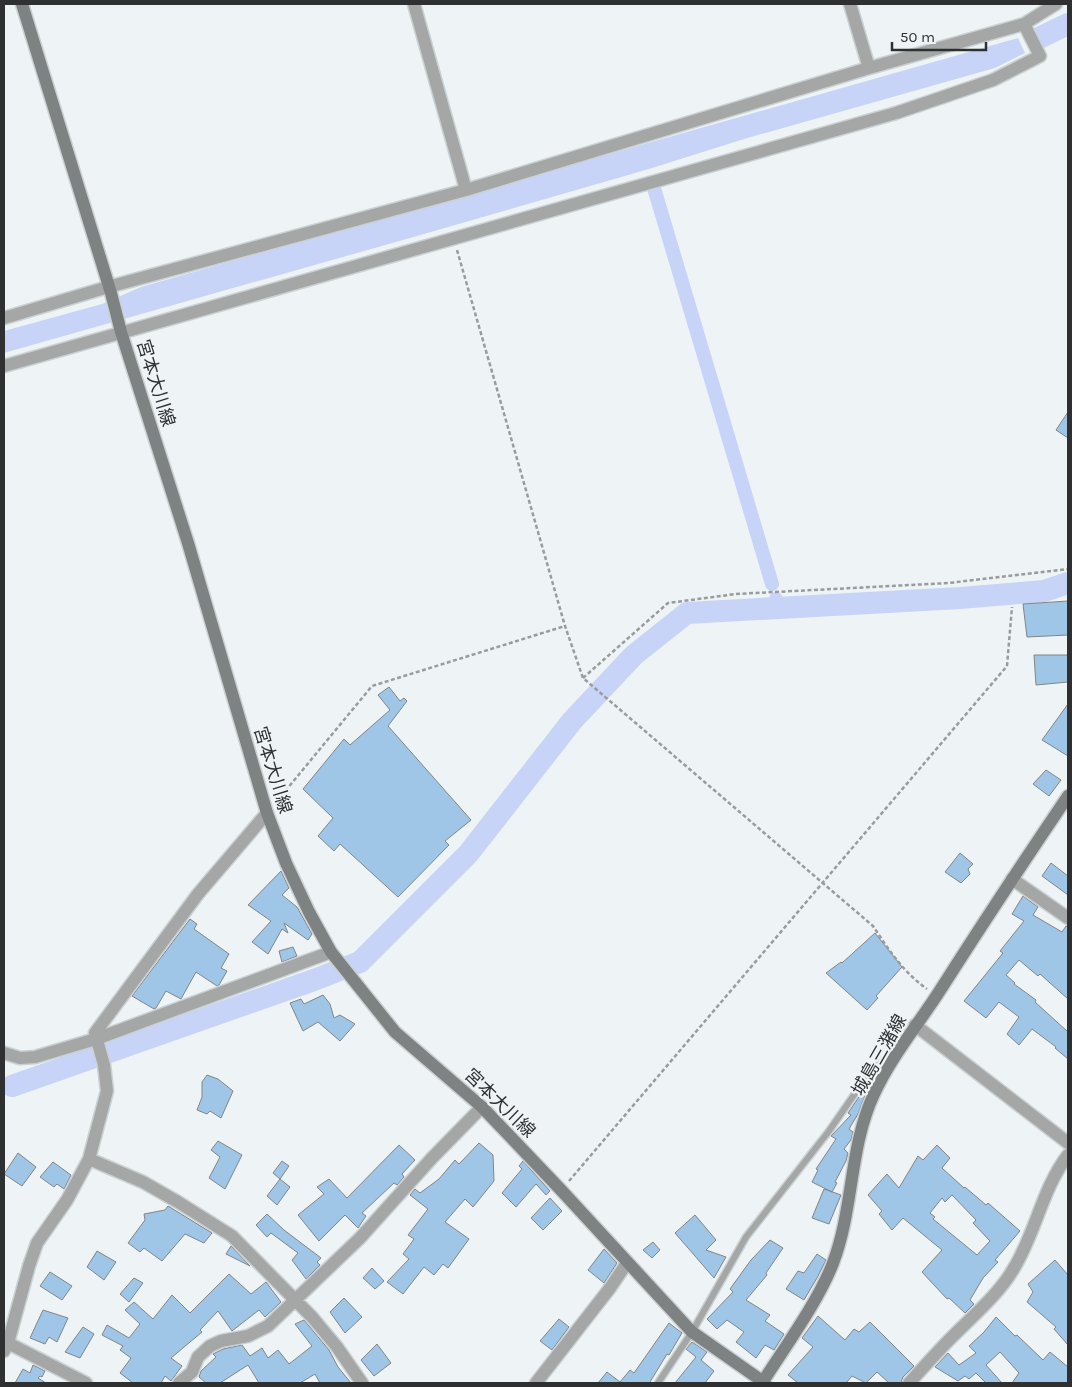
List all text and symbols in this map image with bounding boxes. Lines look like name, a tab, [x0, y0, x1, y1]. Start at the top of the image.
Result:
scale bar	[892, 20, 986, 52]
text: 50 m	[900, 28, 935, 46]
street label: 宮本大川線	[132, 337, 180, 429]
street label: 宮本大川線	[249, 724, 297, 816]
street label: 城島三潴線	[847, 1011, 911, 1099]
street label: 宮本大川線	[460, 1064, 540, 1142]

